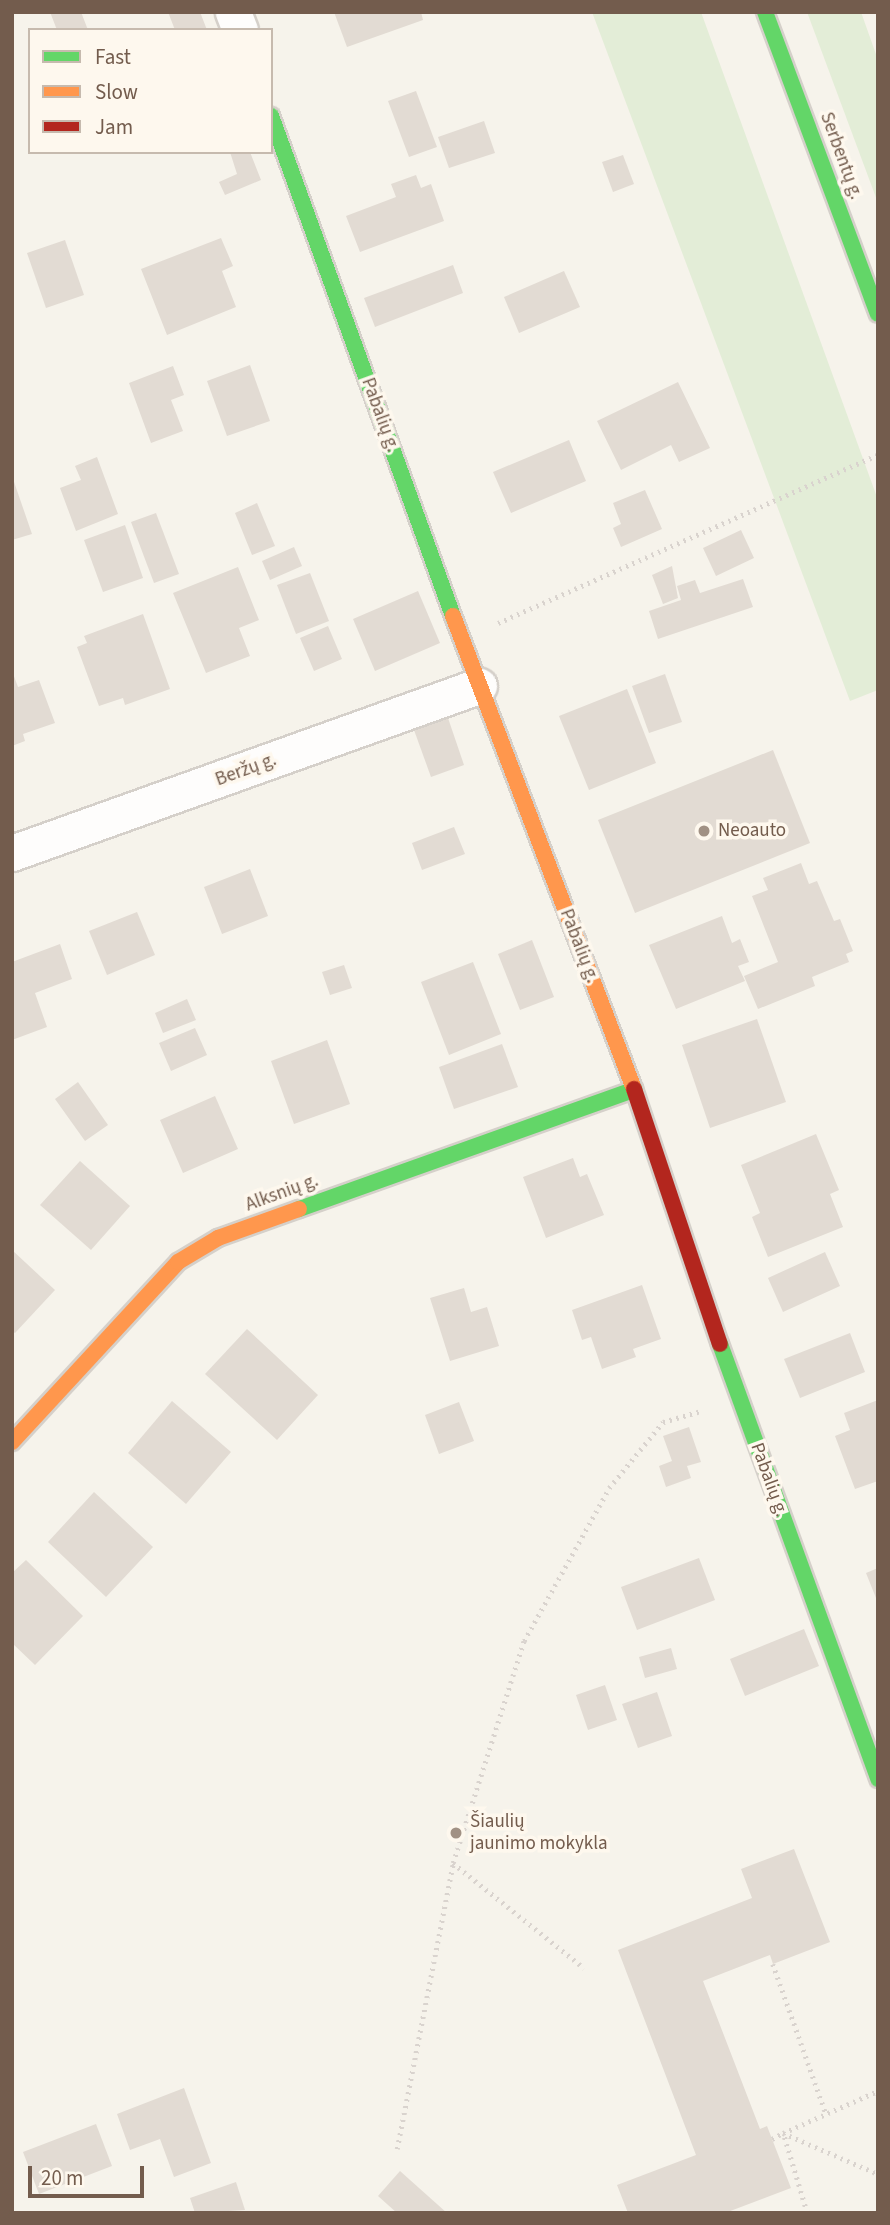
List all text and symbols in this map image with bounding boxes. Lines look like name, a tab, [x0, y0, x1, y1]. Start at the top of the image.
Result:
legend	[28, 28, 273, 154]
text: Fast	[95, 42, 131, 72]
text: Slow	[95, 77, 138, 107]
street label: Serbentų g.	[815, 109, 867, 203]
text: Jam	[95, 112, 133, 142]
street label: Pabalių g.	[356, 375, 404, 455]
street label: Beržų g.	[212, 748, 280, 792]
place label: Neoauto	[718, 820, 786, 842]
marker: Neoauto	[696, 823, 712, 839]
street label: Pabalių g.	[555, 906, 603, 986]
street label: Alksnių g.	[242, 1169, 322, 1217]
street label: Pabalių g.	[745, 1440, 793, 1520]
place label: Šiaulių jaunimo mokykla	[470, 1811, 608, 1855]
marker: Šiaulių jaunimo mokykla	[448, 1825, 464, 1841]
scale bar	[32, 2152, 147, 2196]
text: 20 m	[41, 2163, 83, 2193]

